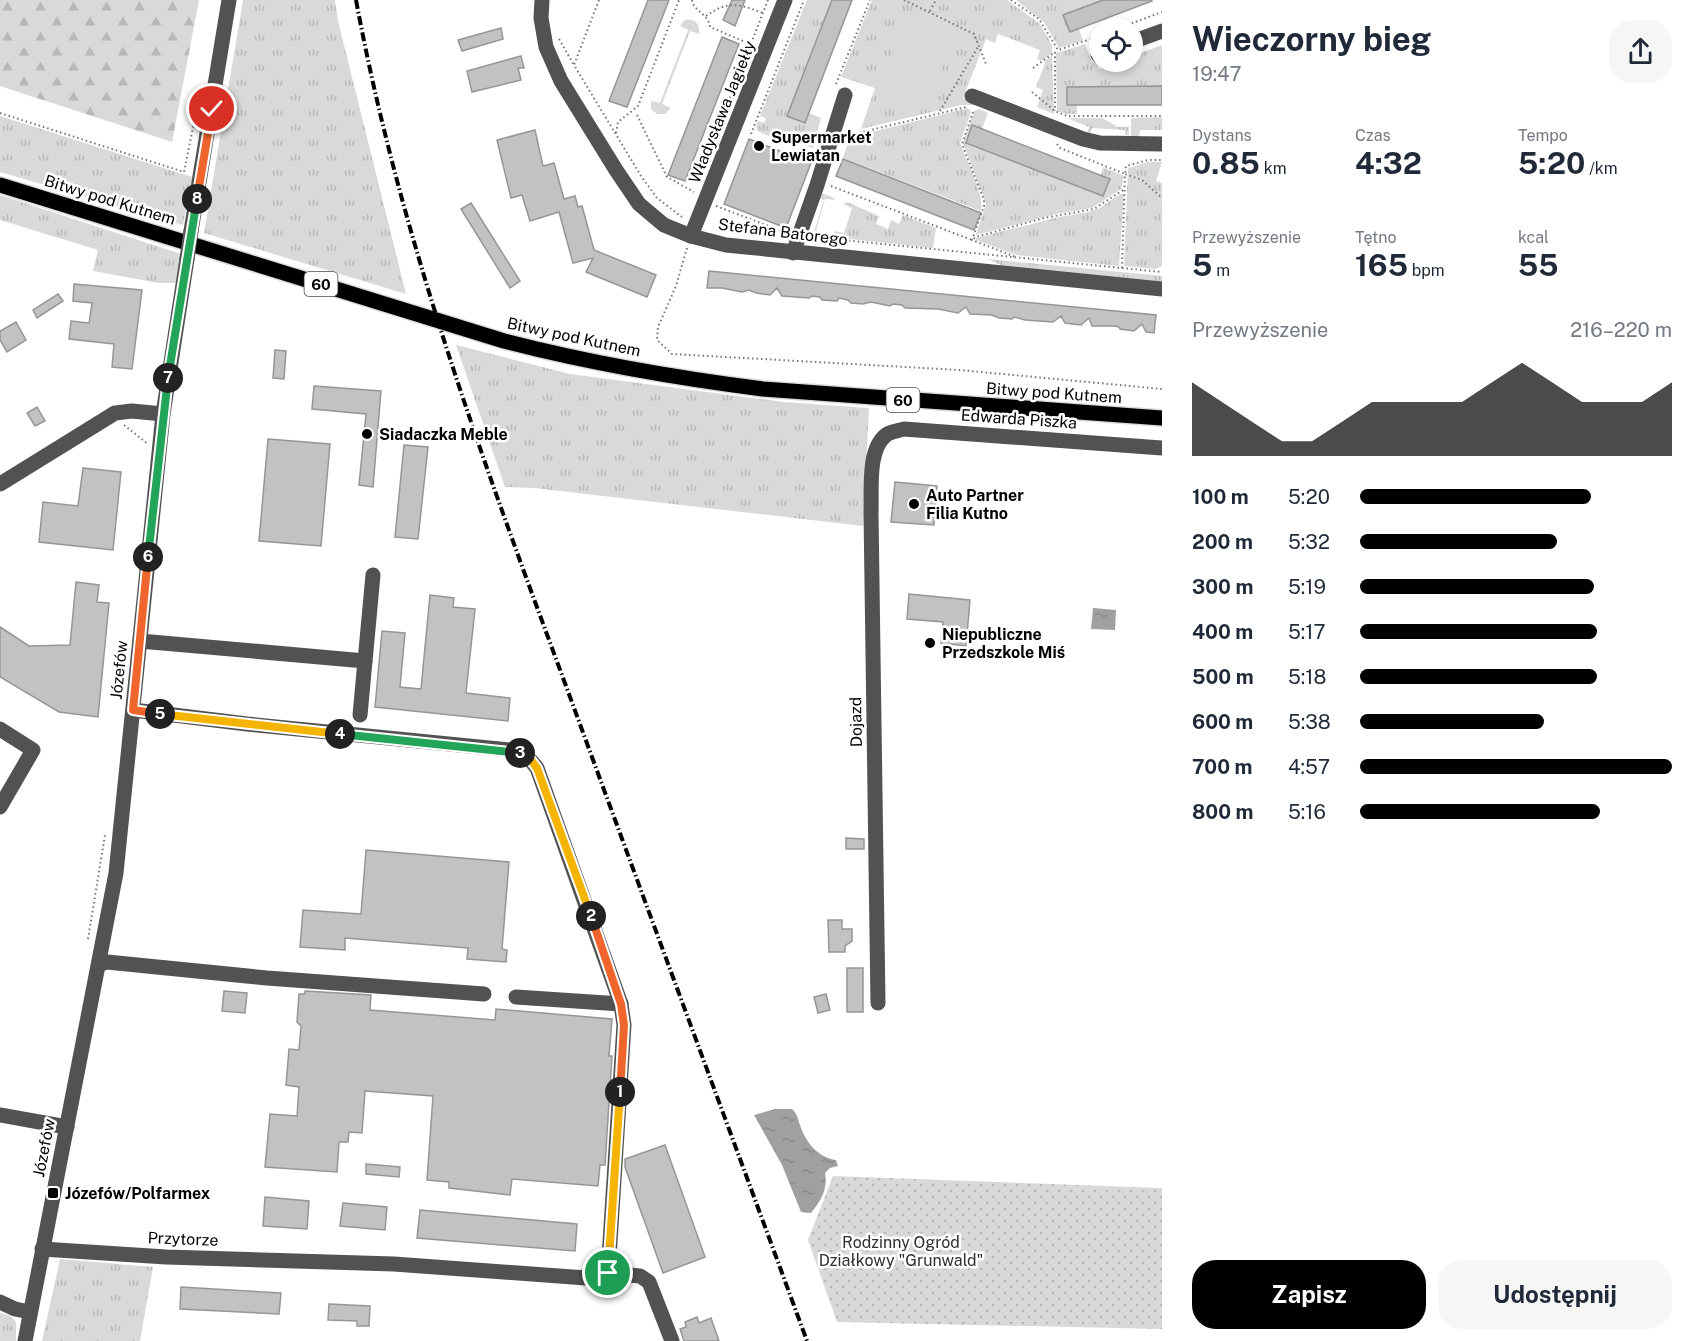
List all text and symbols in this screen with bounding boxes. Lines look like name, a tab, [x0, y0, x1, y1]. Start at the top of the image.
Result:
map controls	[1089, 18, 1143, 72]
button: locate	[1089, 18, 1143, 72]
text: Wieczorny bieg	[1192, 20, 1431, 58]
button: share	[1609, 20, 1672, 83]
street label: Władysława Jagiełły	[685, 38, 759, 186]
text: 19:47	[1192, 62, 1242, 86]
pin	[186, 83, 237, 134]
icon: check	[195, 92, 228, 125]
text: Dystans	[1192, 126, 1252, 145]
text: Czas	[1355, 126, 1391, 145]
text: Tempo	[1518, 126, 1568, 145]
place label: Supermarket Lewiatan	[771, 128, 872, 165]
marker: Supermarket Lewiatan	[752, 139, 766, 153]
text: 0.85	[1192, 145, 1260, 181]
text: 4:32	[1355, 145, 1422, 181]
text: 5:20	[1518, 145, 1585, 181]
text: km	[1260, 159, 1287, 178]
text: /km	[1585, 159, 1618, 178]
street label: Bitwy pod Kutnem	[42, 171, 178, 229]
pin: 8	[182, 184, 212, 214]
text: 8	[192, 189, 202, 208]
street label: Stefana Batorego	[717, 215, 849, 249]
text: Przewyższenie	[1192, 228, 1301, 247]
text: Tętno	[1355, 228, 1397, 247]
text: kcal	[1518, 228, 1549, 247]
text: 5	[1192, 247, 1212, 283]
text: 165	[1355, 247, 1408, 283]
text: 55	[1518, 247, 1559, 283]
text: m	[1212, 261, 1230, 280]
text: bpm	[1408, 261, 1445, 280]
road number: 60	[304, 272, 338, 296]
street label: Bitwy pod Kutnem	[505, 314, 643, 360]
text: Przewyższenie	[1192, 318, 1328, 342]
text: 216–220 m	[1570, 318, 1672, 342]
pin: 7	[153, 363, 183, 393]
text: 7	[163, 368, 173, 387]
street label: Bitwy pod Kutnem	[985, 379, 1123, 407]
road number: 60	[886, 388, 920, 412]
street label: Edwarda Piszka	[960, 405, 1078, 433]
place label: Siadaczka Meble	[379, 425, 508, 444]
marker: Siadaczka Meble	[360, 427, 374, 441]
text: 100 m	[1192, 485, 1249, 509]
text: 5:20	[1288, 485, 1330, 509]
place label: Auto Partner Filia Kutno	[926, 486, 1024, 523]
marker: Auto Partner Filia Kutno	[907, 497, 921, 511]
text: 200 m	[1192, 530, 1253, 554]
text: 5:32	[1288, 530, 1330, 554]
pin: 6	[133, 542, 163, 572]
text: 6	[143, 547, 153, 566]
text: 300 m	[1192, 575, 1253, 599]
text: 5:19	[1288, 575, 1326, 599]
text: 400 m	[1192, 620, 1253, 644]
text: 5:17	[1288, 620, 1325, 644]
place label: Niepubliczne Przedszkole Miś	[942, 625, 1065, 662]
marker: Niepubliczne Przedszkole Miś	[923, 636, 937, 650]
street label: Józefów	[106, 639, 132, 700]
text: 500 m	[1192, 665, 1254, 689]
text: 5:18	[1288, 665, 1326, 689]
street label: Dojazd	[846, 697, 866, 747]
pin: 5	[145, 699, 175, 729]
text: 5	[155, 704, 165, 723]
text: 600 m	[1192, 710, 1253, 734]
text: 5:38	[1288, 710, 1331, 734]
pin: 4	[325, 719, 355, 749]
text: 4	[335, 724, 345, 743]
pin: 3	[505, 738, 535, 768]
text: 3	[515, 743, 525, 762]
text: 700 m	[1192, 755, 1252, 779]
text: 4:57	[1288, 755, 1330, 779]
text: 800 m	[1192, 800, 1254, 824]
text: 5:16	[1288, 800, 1326, 824]
pin: 2	[576, 901, 606, 931]
text: 2	[586, 906, 596, 925]
pin: 1	[605, 1077, 635, 1107]
text: 1	[617, 1082, 623, 1101]
street label: Józefów	[29, 1117, 59, 1179]
place label: Józefów/Polfarmex	[65, 1184, 211, 1203]
marker: Józefów/Polfarmex	[46, 1186, 60, 1200]
street label: Przytorze	[147, 1228, 219, 1250]
park label: Rodzinny Ogród Działkowy "Grunwald"	[819, 1233, 983, 1270]
pin	[582, 1247, 633, 1298]
icon: arrive	[591, 1256, 624, 1289]
button: Zapisz	[1192, 1260, 1426, 1329]
button: Udostępnij	[1438, 1260, 1672, 1329]

